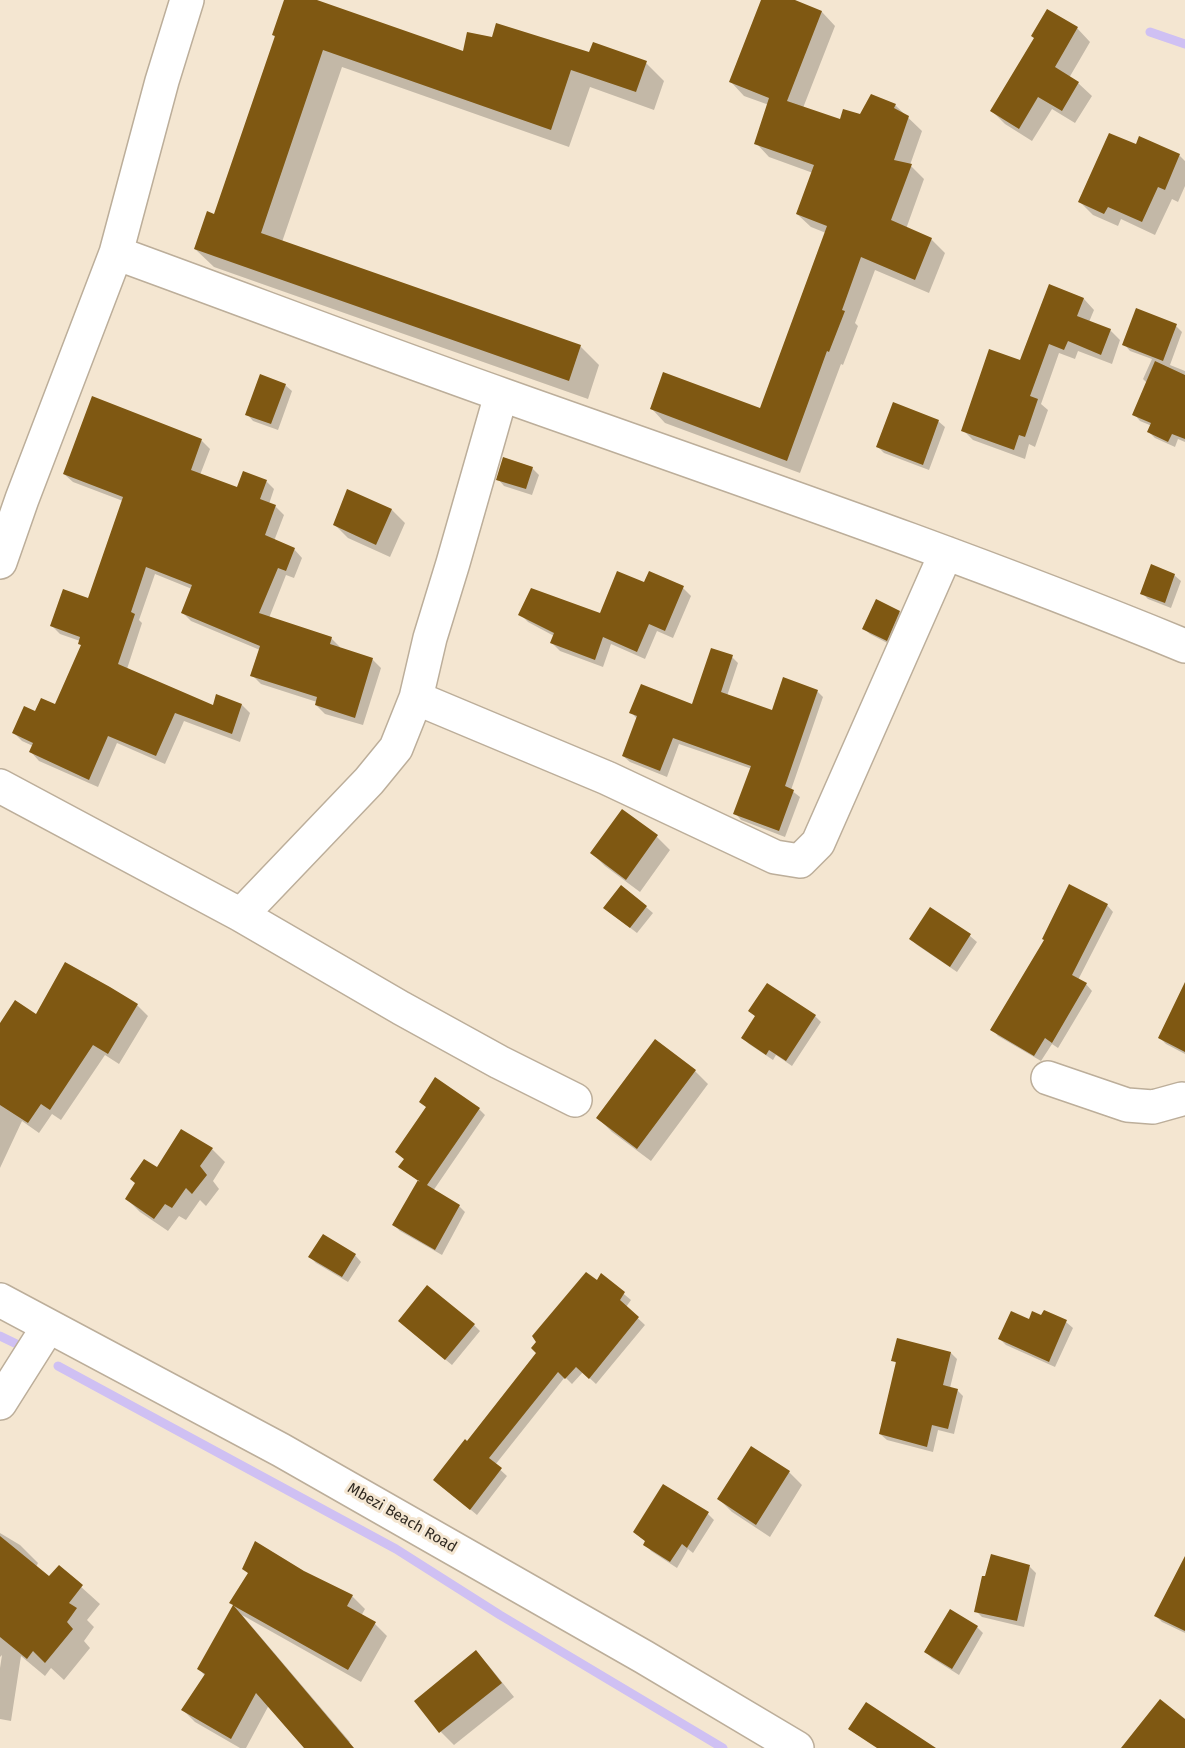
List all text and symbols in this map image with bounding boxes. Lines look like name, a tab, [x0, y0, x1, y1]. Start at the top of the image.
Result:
street label: Mbezi Beach Road	[344, 1479, 460, 1557]

